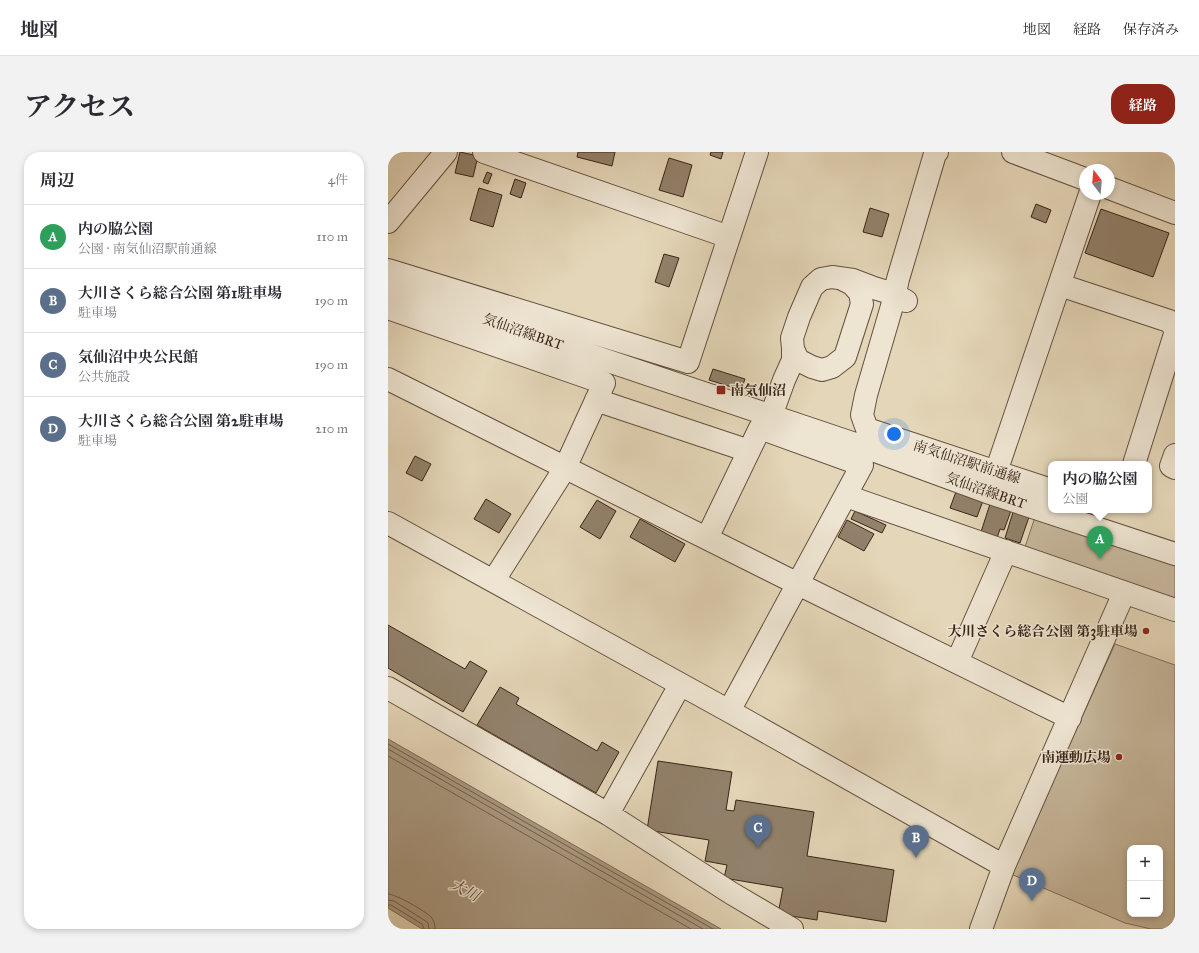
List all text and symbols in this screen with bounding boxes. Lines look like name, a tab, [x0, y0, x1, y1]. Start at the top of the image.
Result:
text: 地図	[20, 18, 58, 41]
text: 地図	[1023, 21, 1051, 38]
text: 経路	[1073, 21, 1101, 38]
text: 保存済み	[1123, 21, 1179, 38]
button: 経路	[1111, 84, 1175, 124]
text: アクセス	[24, 89, 135, 124]
north arrow	[1079, 164, 1115, 200]
text: 周辺	[40, 170, 74, 191]
text: 4件	[328, 172, 348, 188]
text: 内の脇公園	[78, 220, 153, 238]
text: A	[49, 229, 57, 245]
text: 110 m	[316, 229, 348, 245]
text: 公園 · 南気仙沼駅前通線	[78, 241, 216, 257]
text: 大川さくら総合公園 第1駐車場	[78, 284, 282, 302]
text: B	[49, 293, 57, 309]
text: 190 m	[315, 293, 348, 309]
text: 駐車場	[78, 305, 117, 321]
street label: 気仙沼線BRT	[480, 310, 566, 354]
text: 気仙沼中央公民館	[78, 348, 198, 366]
text: C	[49, 357, 57, 373]
text: 190 m	[315, 357, 348, 373]
text: 公共施設	[78, 369, 130, 385]
place label: 南気仙沼	[730, 382, 786, 399]
marker: 南気仙沼	[715, 384, 727, 396]
text: 大川さくら総合公園 第2駐車場	[78, 412, 284, 430]
text: D	[48, 421, 58, 437]
text: 210 m	[315, 421, 348, 437]
your location	[884, 424, 904, 444]
text: 駐車場	[78, 433, 117, 449]
street label: 南気仙沼駅前通線	[911, 437, 1023, 487]
popup	[1048, 461, 1152, 513]
street label: 気仙沼線BRT	[943, 469, 1029, 513]
text: 内の脇公園	[1062, 470, 1138, 488]
text: 公園	[1062, 491, 1089, 507]
pin: A	[1087, 526, 1113, 559]
place label: 大川さくら総合公園 第3駐車場	[947, 623, 1138, 641]
marker: 大川さくら総合公園 第3駐車場	[1141, 626, 1151, 636]
place label: 南運動広場	[1041, 749, 1111, 766]
marker: 南運動広場	[1114, 752, 1124, 762]
pin: C	[745, 815, 771, 848]
pin: B	[903, 825, 929, 858]
map controls	[1127, 845, 1163, 917]
button: +	[1127, 845, 1163, 881]
pin: D	[1019, 868, 1045, 901]
water label: 大川	[448, 875, 484, 906]
button: −	[1127, 881, 1163, 917]

